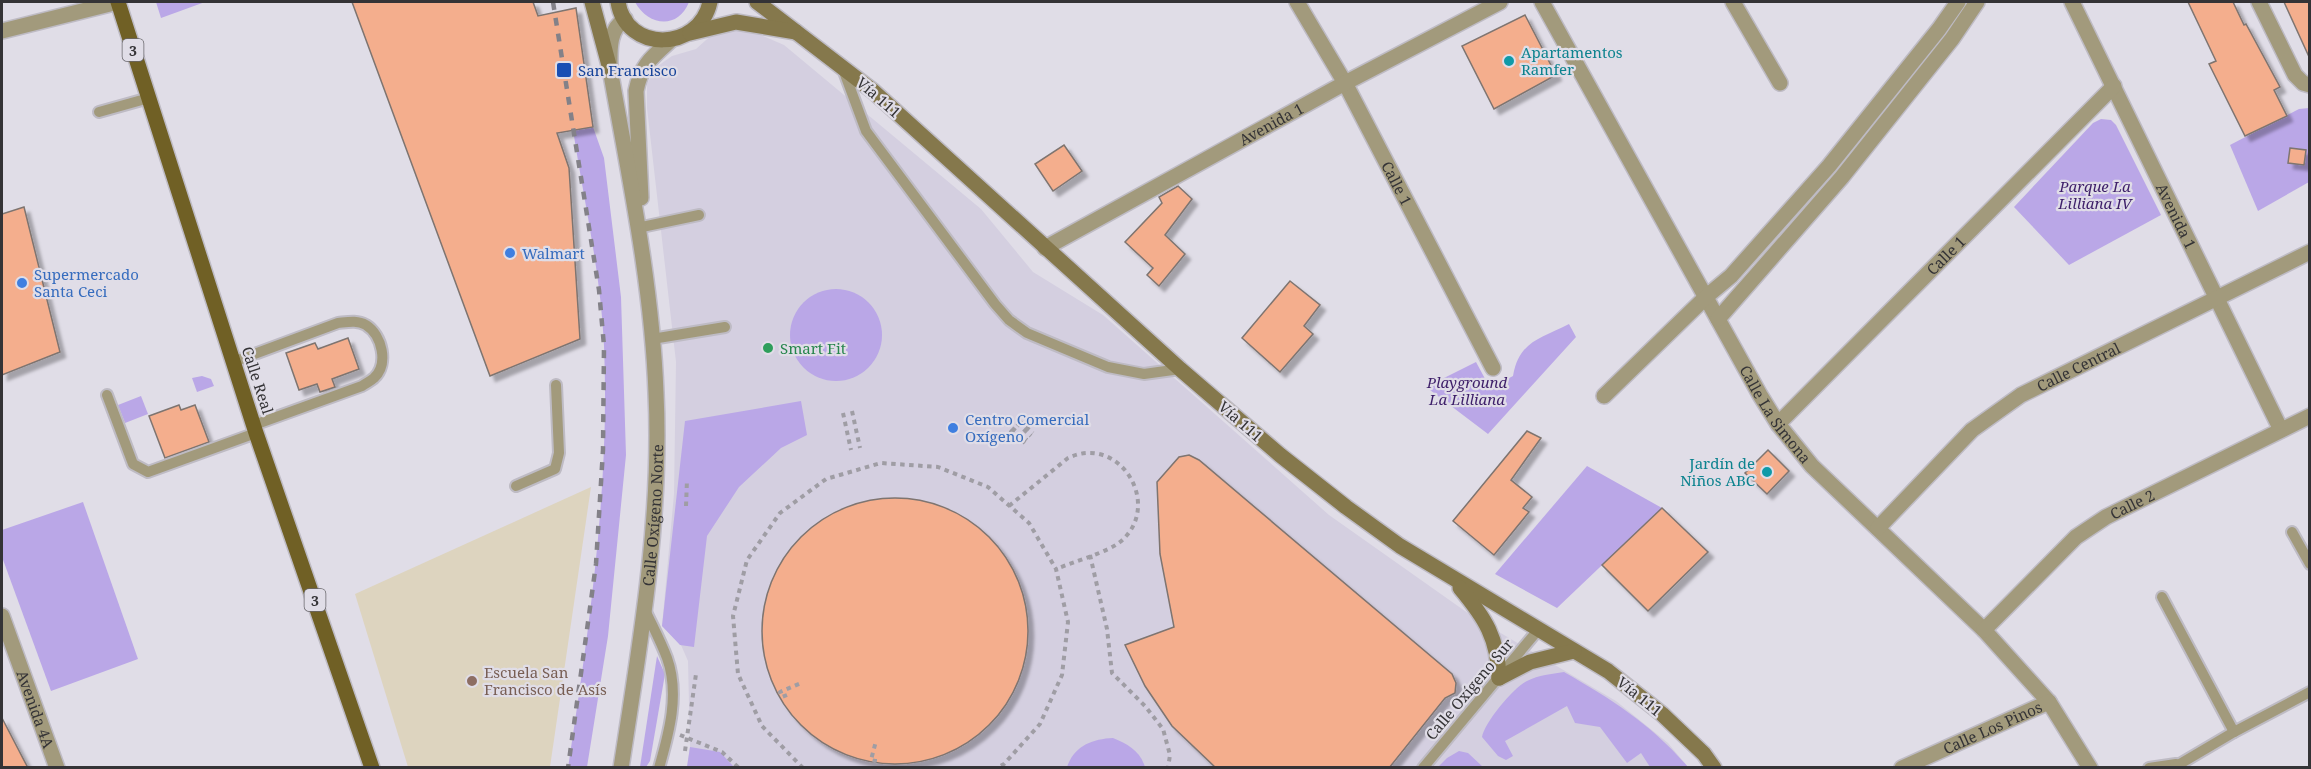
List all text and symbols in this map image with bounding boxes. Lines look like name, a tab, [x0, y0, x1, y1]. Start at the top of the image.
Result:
road number: 3	[122, 39, 144, 61]
place label: Apartamentos Ramfer	[1521, 42, 1623, 79]
marker: Apartamentos Ramfer	[1502, 54, 1516, 68]
place label: San Francisco	[578, 60, 677, 80]
marker: San Francisco	[555, 61, 573, 79]
street label: Vía 111	[853, 72, 905, 122]
street label: Avenida 1	[1235, 98, 1307, 150]
street label: Calle 1	[1377, 158, 1417, 209]
park label: Parque La Lilliana IV	[2057, 176, 2134, 213]
street label: Avenida 1	[2152, 180, 2201, 252]
street label: Calle 1	[1922, 231, 1970, 279]
place label: Walmart	[522, 243, 585, 263]
marker: Walmart	[503, 246, 517, 260]
place label: Supermercado Santa Ceci	[34, 264, 139, 301]
marker: Supermercado Santa Ceci	[15, 276, 29, 290]
street label: Calle Central	[2033, 337, 2124, 396]
place label: Smart Fit	[780, 338, 846, 358]
marker: Smart Fit	[761, 341, 775, 355]
street label: Calle Real	[238, 344, 278, 417]
street label: Calle La Simona	[1735, 362, 1816, 467]
park label: Playground La Lilliana	[1426, 372, 1508, 409]
street label: Vía 111	[1215, 396, 1267, 446]
place label: Centro Comercial Oxígeno	[965, 409, 1090, 446]
marker: Centro Comercial Oxígeno	[946, 421, 960, 435]
street label: Calle Oxígeno Norte	[637, 444, 667, 587]
place label: Jardín de Niños ABC	[1680, 453, 1755, 490]
marker: Jardín de Niños ABC	[1760, 465, 1774, 479]
street label: Calle 2	[2106, 485, 2158, 524]
road number: 3	[304, 589, 326, 611]
street label: Calle Oxígeno Sur	[1421, 634, 1517, 744]
place label: Escuela San Francisco de Asís	[484, 662, 607, 699]
street label: Avenida 4A	[12, 667, 59, 751]
street label: Vía 111	[1613, 672, 1667, 720]
marker: Escuela San Francisco de Asís	[465, 674, 479, 688]
street label: Calle Los Pinos	[1940, 696, 2045, 758]

